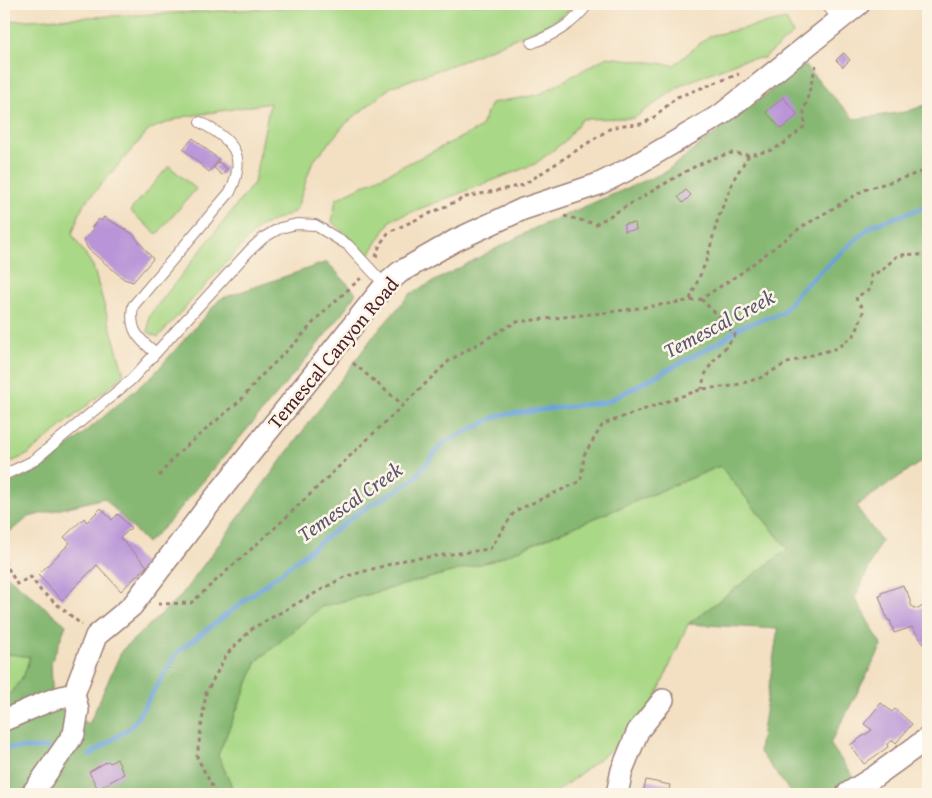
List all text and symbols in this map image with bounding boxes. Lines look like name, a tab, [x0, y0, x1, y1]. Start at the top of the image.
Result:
street label: Temescal Canyon Road	[260, 270, 405, 435]
water label: Temescal Creek	[658, 281, 780, 366]
water label: Temescal Creek	[291, 454, 409, 549]

